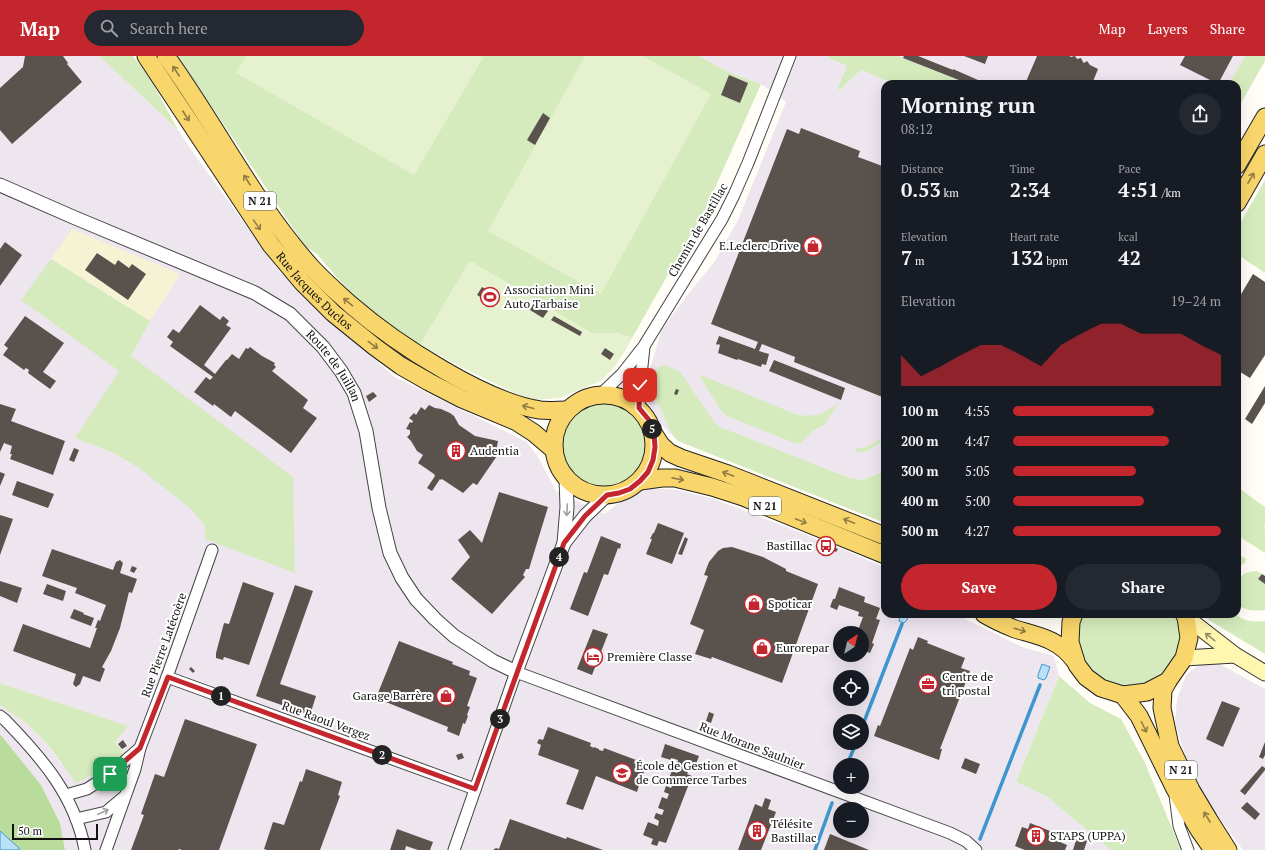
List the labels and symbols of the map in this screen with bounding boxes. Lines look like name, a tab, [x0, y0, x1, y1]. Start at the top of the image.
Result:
one-way arrow	[172, 66, 180, 77]
one-way arrow	[182, 110, 190, 122]
one-way arrow	[1248, 173, 1255, 185]
one-way arrow	[243, 175, 251, 186]
street label: Chemin de Bastillac	[665, 180, 731, 279]
road number: N 21	[244, 192, 276, 210]
one-way arrow	[253, 219, 261, 230]
shop icon: E.Leclerc Drive	[802, 235, 824, 257]
place label: E.Leclerc Drive	[719, 238, 799, 253]
street label: Rue Jacques Duclos	[273, 249, 356, 333]
place label: Association Mini Auto Tarbaise	[504, 282, 594, 311]
sports icon: Association Mini Auto Tarbaise	[479, 286, 501, 308]
one-way arrow	[342, 297, 353, 306]
street label: Route de Juillan	[303, 327, 364, 403]
one-way arrow	[367, 341, 378, 349]
pin	[623, 368, 657, 402]
one-way arrow	[522, 403, 535, 411]
pin: 5	[642, 419, 662, 439]
building icon: Audentia	[445, 440, 467, 462]
place label: Audentia	[470, 443, 519, 458]
one-way arrow	[722, 469, 734, 477]
one-way arrow	[671, 476, 684, 484]
road number: N 21	[749, 497, 781, 515]
one-way arrow	[563, 503, 570, 516]
one-way arrow	[795, 517, 807, 525]
one-way arrow	[843, 517, 855, 525]
bus stop icon: Bastillac	[815, 535, 837, 557]
place label: Bastillac	[766, 538, 812, 553]
pin: 4	[549, 547, 569, 567]
street label: Rue Pierre Latécoère	[138, 590, 189, 699]
shop icon: Spoticar	[743, 593, 765, 615]
place label: Spoticar	[768, 596, 812, 611]
north arrow	[833, 626, 869, 662]
one-way arrow	[1013, 627, 1026, 634]
one-way arrow	[1205, 632, 1216, 641]
shop icon: Eurorepar	[751, 637, 773, 659]
place label: Eurorepar	[776, 640, 830, 655]
hotel icon: Première Classe	[582, 646, 604, 668]
place label: Première Classe	[607, 649, 692, 664]
place label: Centre de tri postal	[942, 669, 993, 698]
office icon: Centre de tri postal	[917, 673, 939, 695]
shop icon: Garage Barrère	[435, 685, 457, 707]
pin: 1	[211, 686, 231, 706]
place label: Garage Barrère	[352, 688, 432, 703]
street label: Rue Raoul Vergez	[280, 698, 372, 743]
pin: 3	[490, 709, 510, 729]
street label: Rue Morane Saulnier	[697, 719, 807, 773]
one-way arrow	[1141, 721, 1148, 733]
pin: 2	[372, 745, 392, 765]
pin	[93, 757, 127, 791]
place label: École de Gestion et de Commerce Tarbes	[636, 758, 747, 787]
road number: N 21	[1165, 761, 1197, 779]
school or university icon: École de Gestion et de Commerce Tarbes	[611, 762, 633, 784]
one-way arrow	[97, 807, 109, 815]
one-way arrow	[1203, 812, 1211, 823]
place label: Télésite Bastillac	[771, 816, 817, 845]
building icon: Télésite Bastillac	[746, 820, 768, 842]
scale bar	[12, 822, 98, 841]
building icon: STAPS (UPPA)	[1025, 825, 1047, 847]
place label: STAPS (UPPA)	[1050, 828, 1126, 843]

